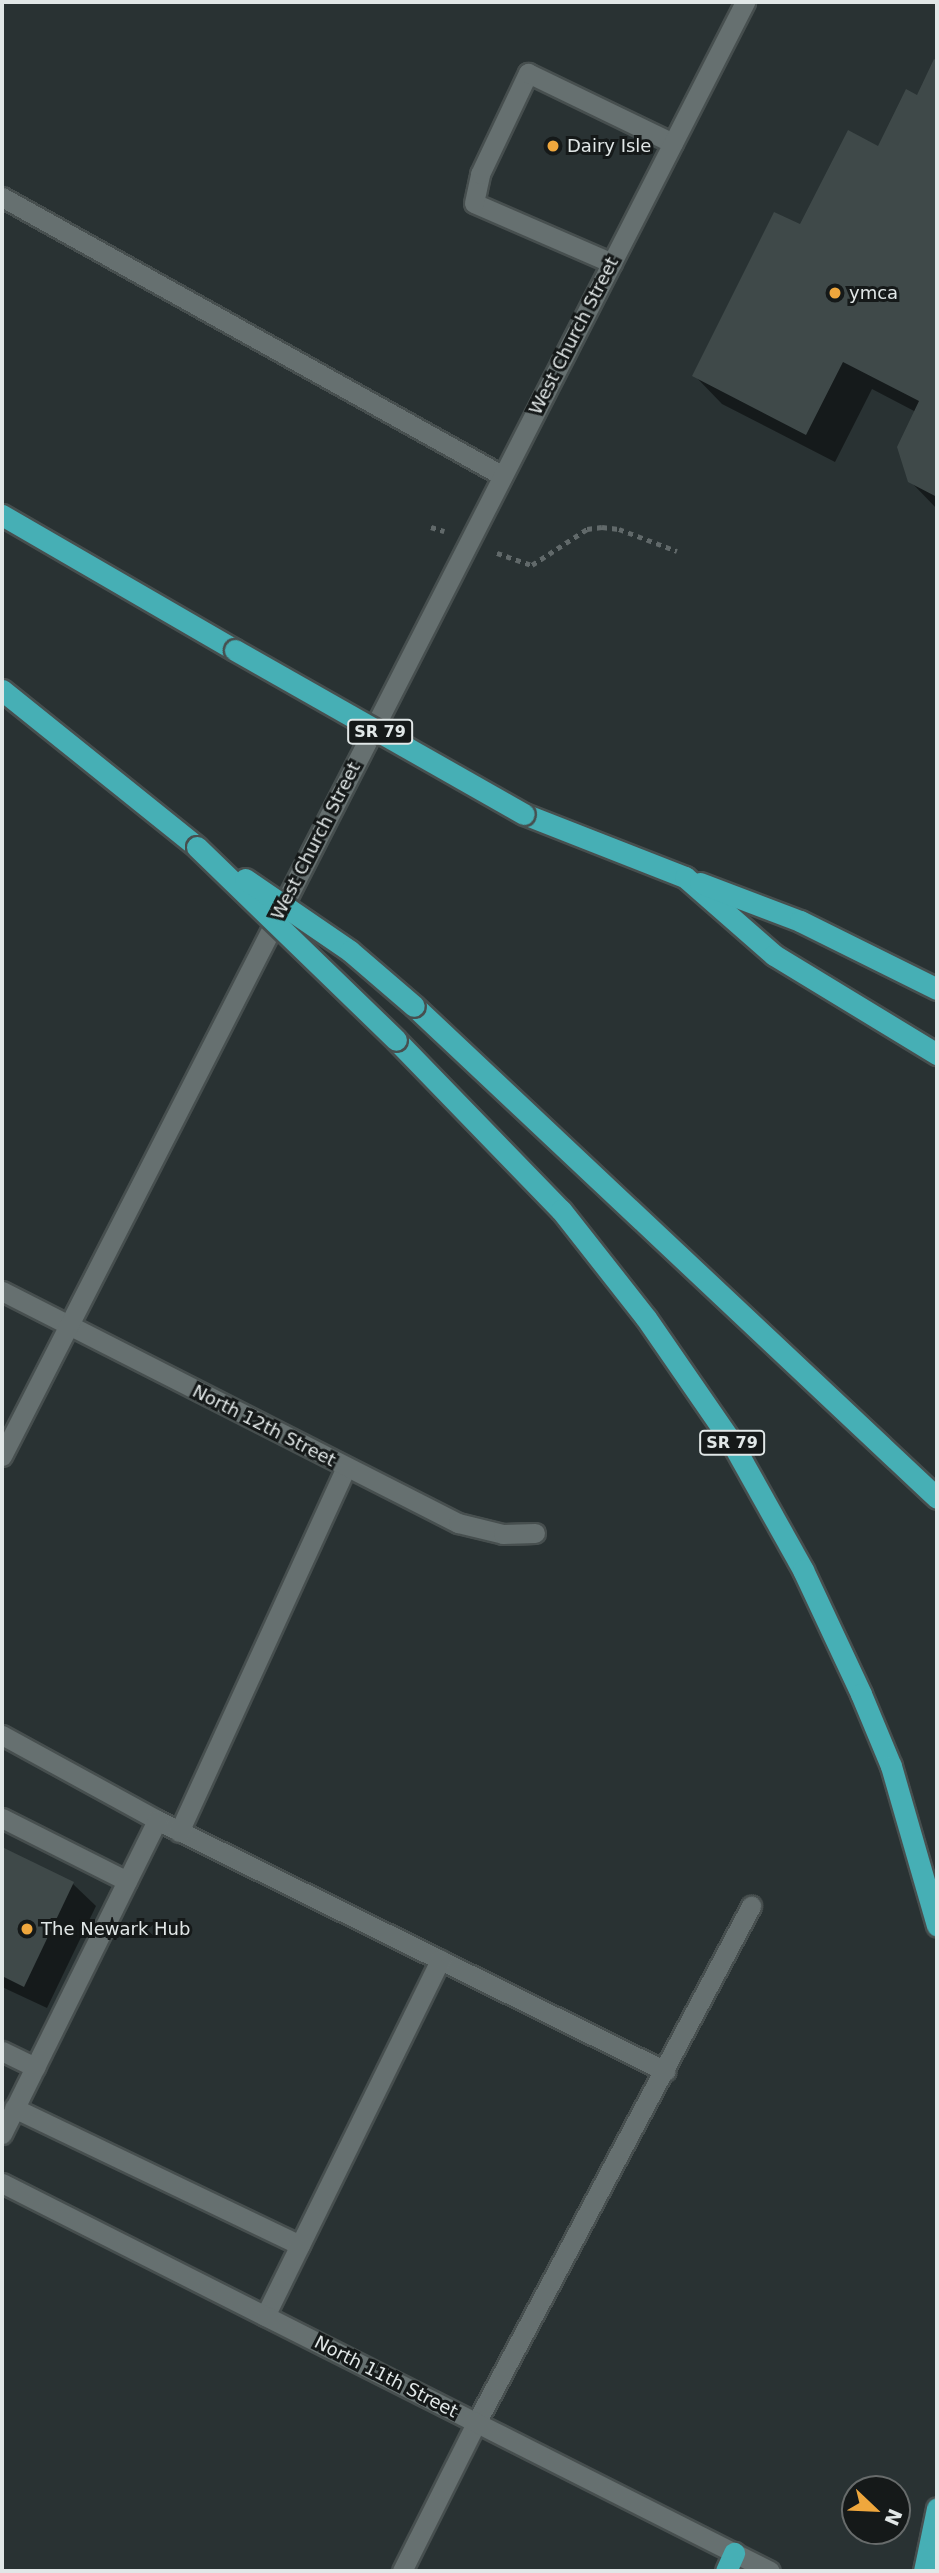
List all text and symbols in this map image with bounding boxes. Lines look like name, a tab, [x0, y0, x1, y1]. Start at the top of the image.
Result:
place label: Dairy Isle	[567, 135, 651, 157]
marker: Dairy Isle	[545, 138, 561, 154]
street label: West Church Street	[525, 254, 623, 418]
place label: ymca	[849, 282, 898, 304]
marker: ymca	[827, 285, 843, 301]
road number: SR 79	[347, 720, 413, 744]
street label: West Church Street	[267, 759, 365, 923]
street label: North 12th Street	[189, 1381, 339, 1471]
road number: SR 79	[699, 1430, 765, 1456]
place label: The Newark Hub	[41, 1918, 190, 1940]
marker: The Newark Hub	[19, 1921, 35, 1937]
street label: North 11th Street	[311, 2332, 461, 2422]
north arrow	[841, 2475, 911, 2545]
text: N	[880, 2506, 907, 2529]

